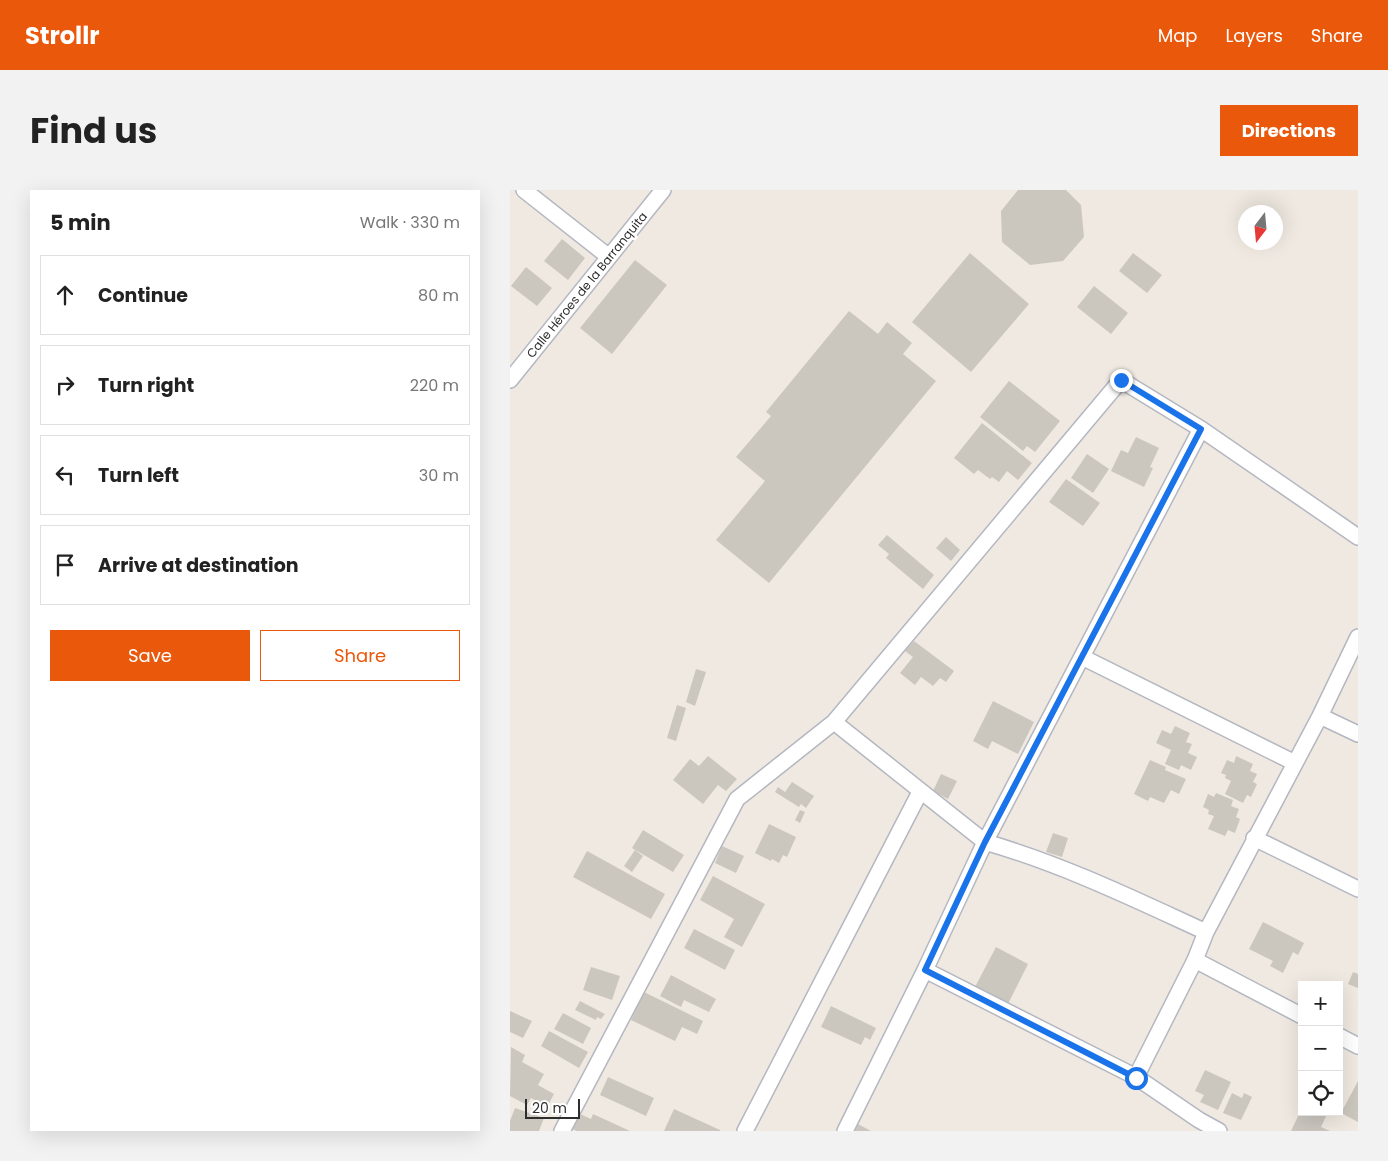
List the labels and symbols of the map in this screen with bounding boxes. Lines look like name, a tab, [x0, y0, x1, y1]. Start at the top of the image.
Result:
north arrow	[1238, 205, 1283, 250]
street label: Calle Héroes de la Barranquita	[522, 208, 651, 361]
route end	[1110, 369, 1133, 392]
route start	[1125, 1067, 1148, 1090]
scale bar	[525, 1096, 580, 1119]

